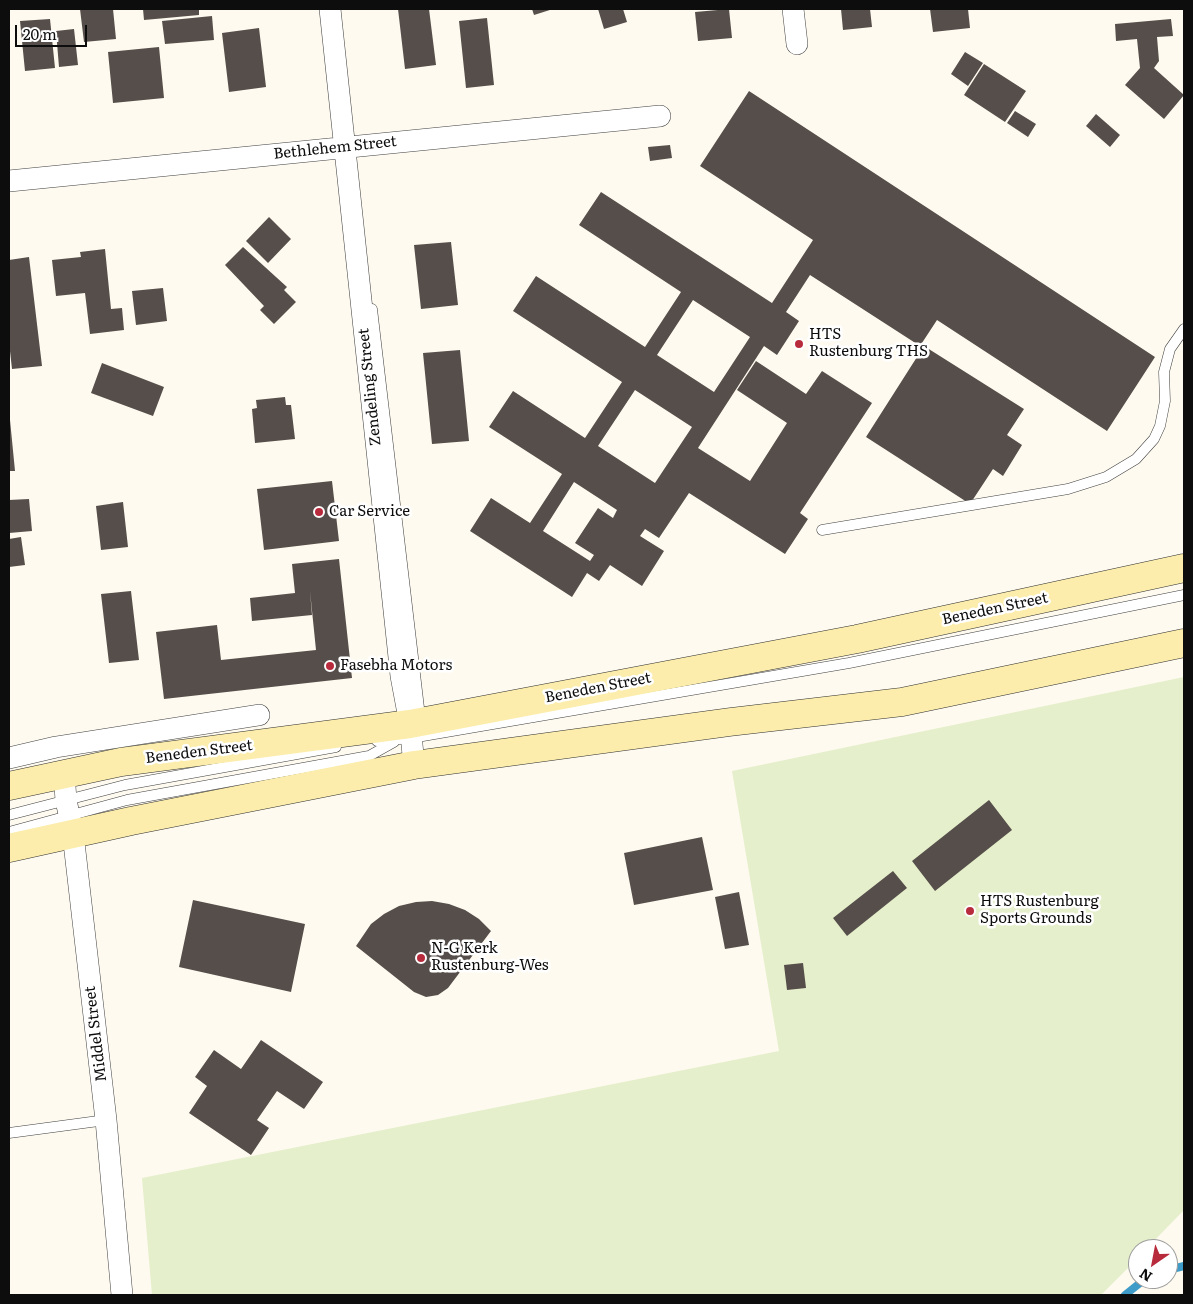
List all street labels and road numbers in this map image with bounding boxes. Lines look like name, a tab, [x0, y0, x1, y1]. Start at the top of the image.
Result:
street label: Bethlehem Street	[272, 133, 398, 163]
street label: Zendeling Street	[355, 327, 385, 447]
street label: Beneden Street	[940, 589, 1050, 629]
street label: Beneden Street	[543, 669, 653, 707]
street label: Beneden Street	[144, 737, 254, 767]
street label: Middel Street	[81, 985, 111, 1083]

